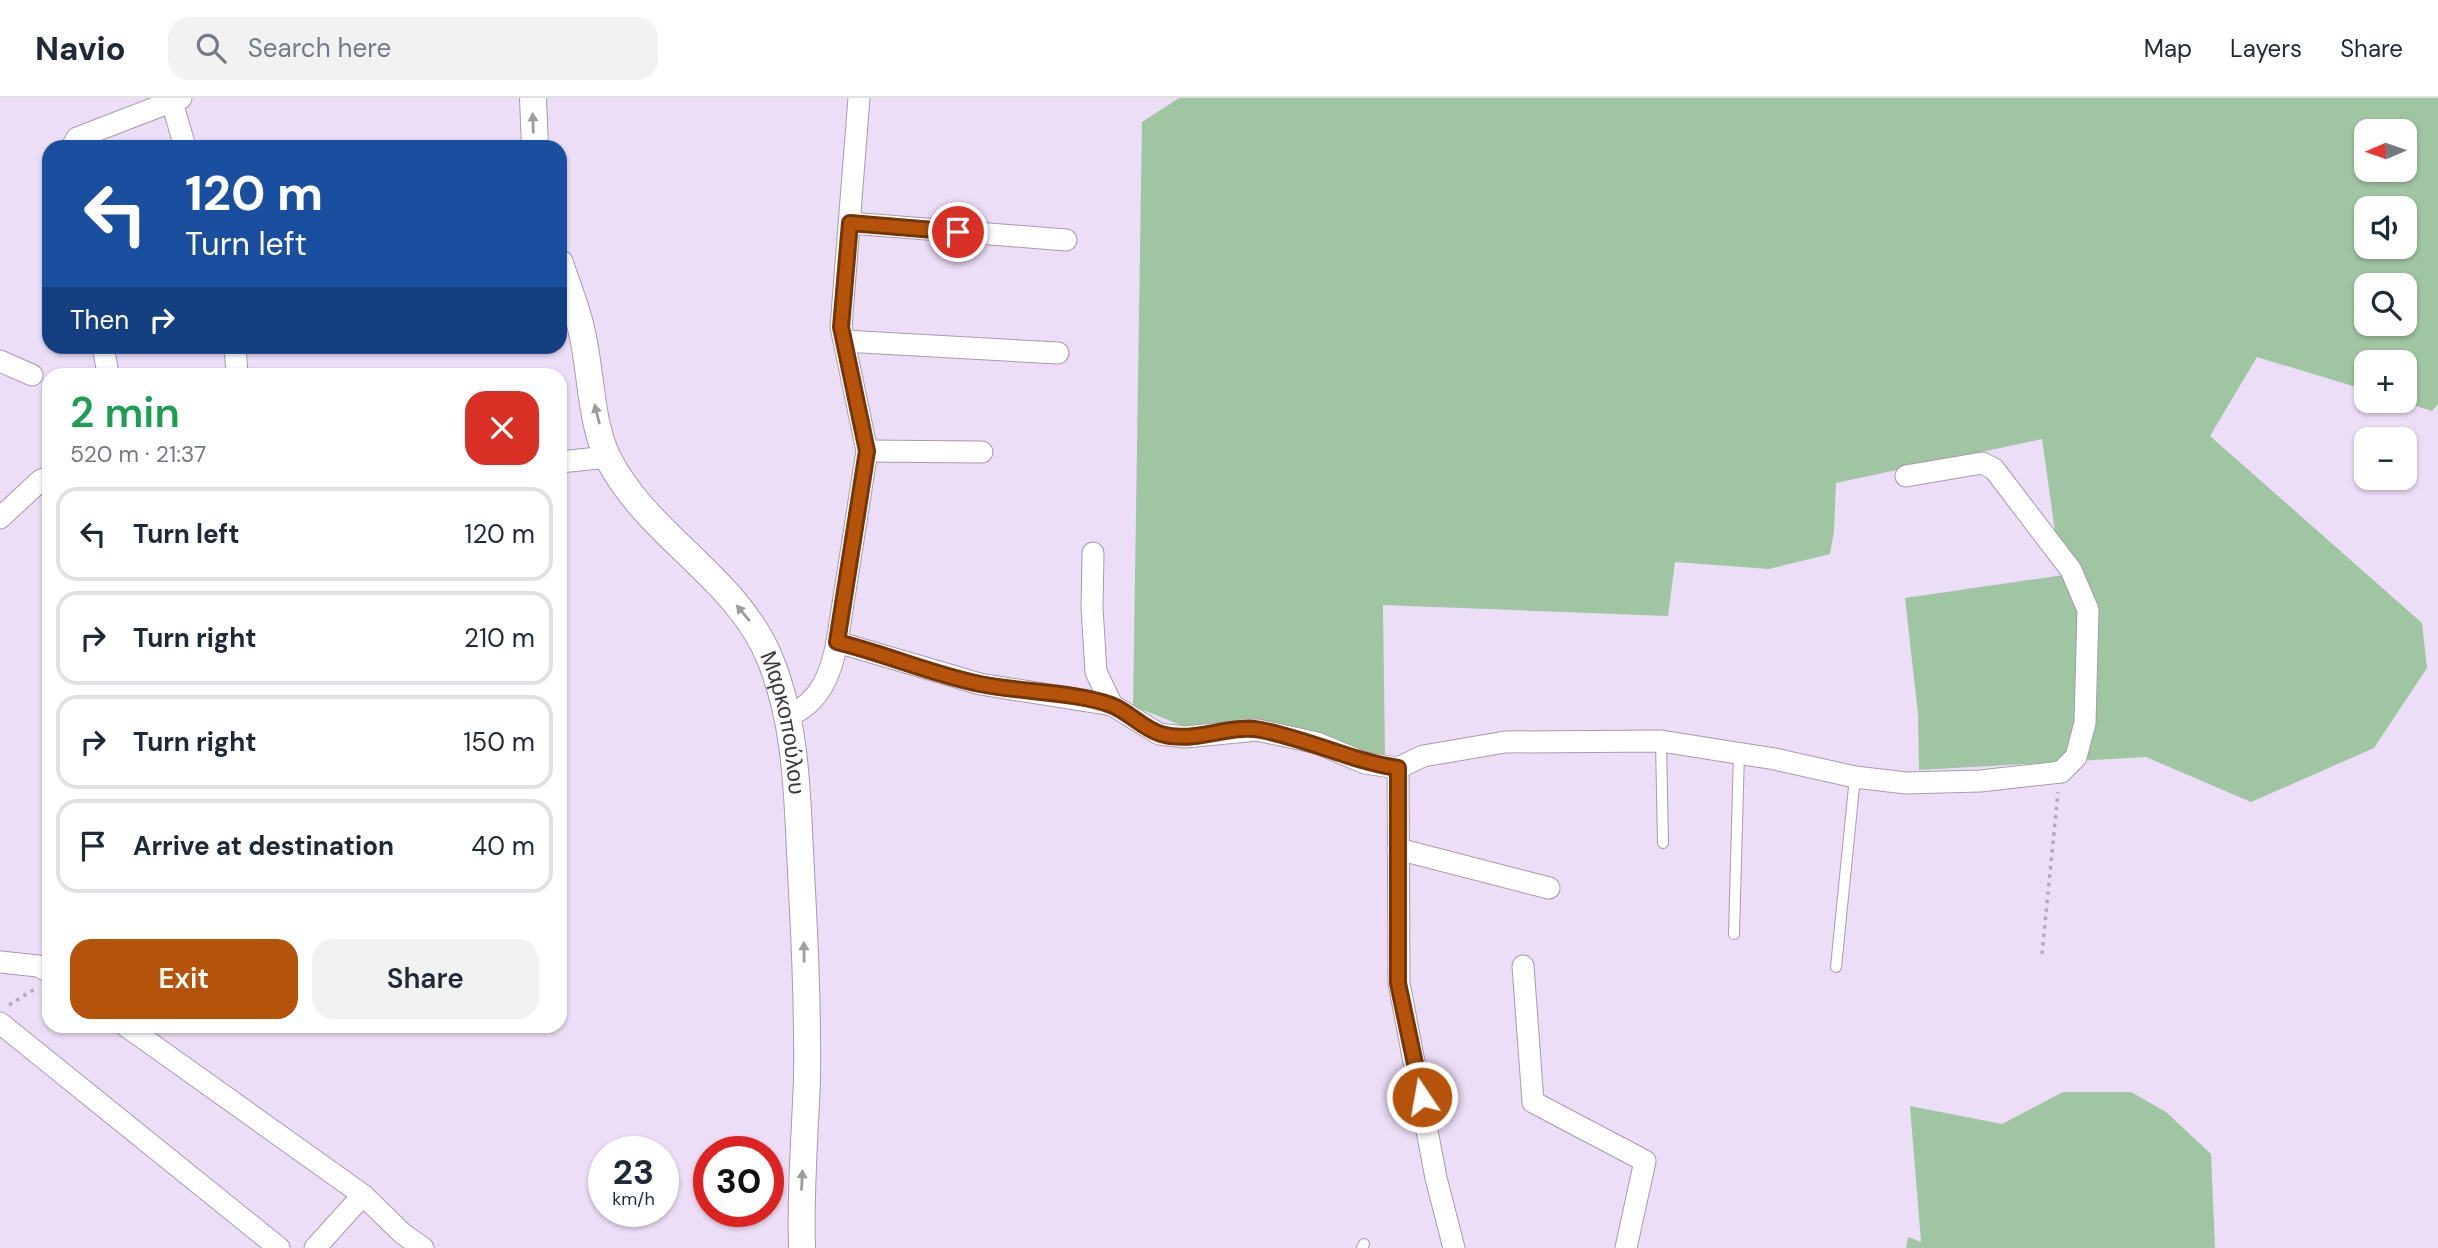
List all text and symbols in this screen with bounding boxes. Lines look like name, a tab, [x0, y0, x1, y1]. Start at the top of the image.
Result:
search box	[168, 17, 658, 80]
text: Navio	[35, 27, 126, 70]
icon: search	[192, 29, 230, 67]
text: Search here	[248, 31, 391, 65]
text: Map	[2144, 33, 2192, 64]
text: Layers	[2230, 33, 2302, 64]
text: Share	[2340, 33, 2403, 64]
one-way arrow	[528, 111, 539, 133]
north arrow	[2354, 119, 2417, 182]
map controls	[2354, 119, 2417, 490]
text: 120 m	[185, 161, 323, 225]
icon: left	[70, 168, 161, 259]
button: sound	[2354, 196, 2417, 259]
pin	[928, 202, 988, 262]
icon: arrive	[939, 213, 977, 251]
text: Turn left	[185, 223, 307, 265]
button: search	[2354, 273, 2417, 336]
icon: right	[143, 301, 181, 339]
text: Then	[70, 303, 129, 337]
button: +	[2354, 350, 2417, 413]
text: 2 min	[70, 385, 180, 440]
button: close	[465, 391, 539, 465]
one-way arrow	[591, 403, 602, 425]
button: −	[2354, 427, 2417, 490]
text: 520 m · 21:37	[70, 439, 206, 469]
icon: left	[74, 515, 112, 553]
text: Turn left	[133, 517, 240, 551]
text: 120 m	[464, 517, 535, 551]
one-way arrow	[736, 605, 751, 623]
icon: right	[74, 619, 112, 657]
text: Turn right	[133, 621, 257, 655]
text: 210 m	[464, 621, 535, 655]
street label: Μαρκοπούλου	[753, 646, 812, 796]
icon: right	[74, 723, 112, 761]
text: Turn right	[133, 725, 257, 759]
text: 150 m	[463, 725, 535, 759]
icon: arrive	[74, 827, 112, 865]
text: Arrive at destination	[133, 829, 394, 863]
text: 40 m	[471, 829, 535, 863]
button: Exit	[70, 939, 298, 1019]
button: Share	[312, 939, 539, 1019]
one-way arrow	[798, 941, 810, 963]
position arrow	[1385, 1060, 1459, 1134]
speed limit sign: 30	[693, 1136, 784, 1227]
text: 23	[613, 1149, 654, 1195]
one-way arrow	[796, 1169, 807, 1191]
text: km/h	[612, 1187, 655, 1211]

